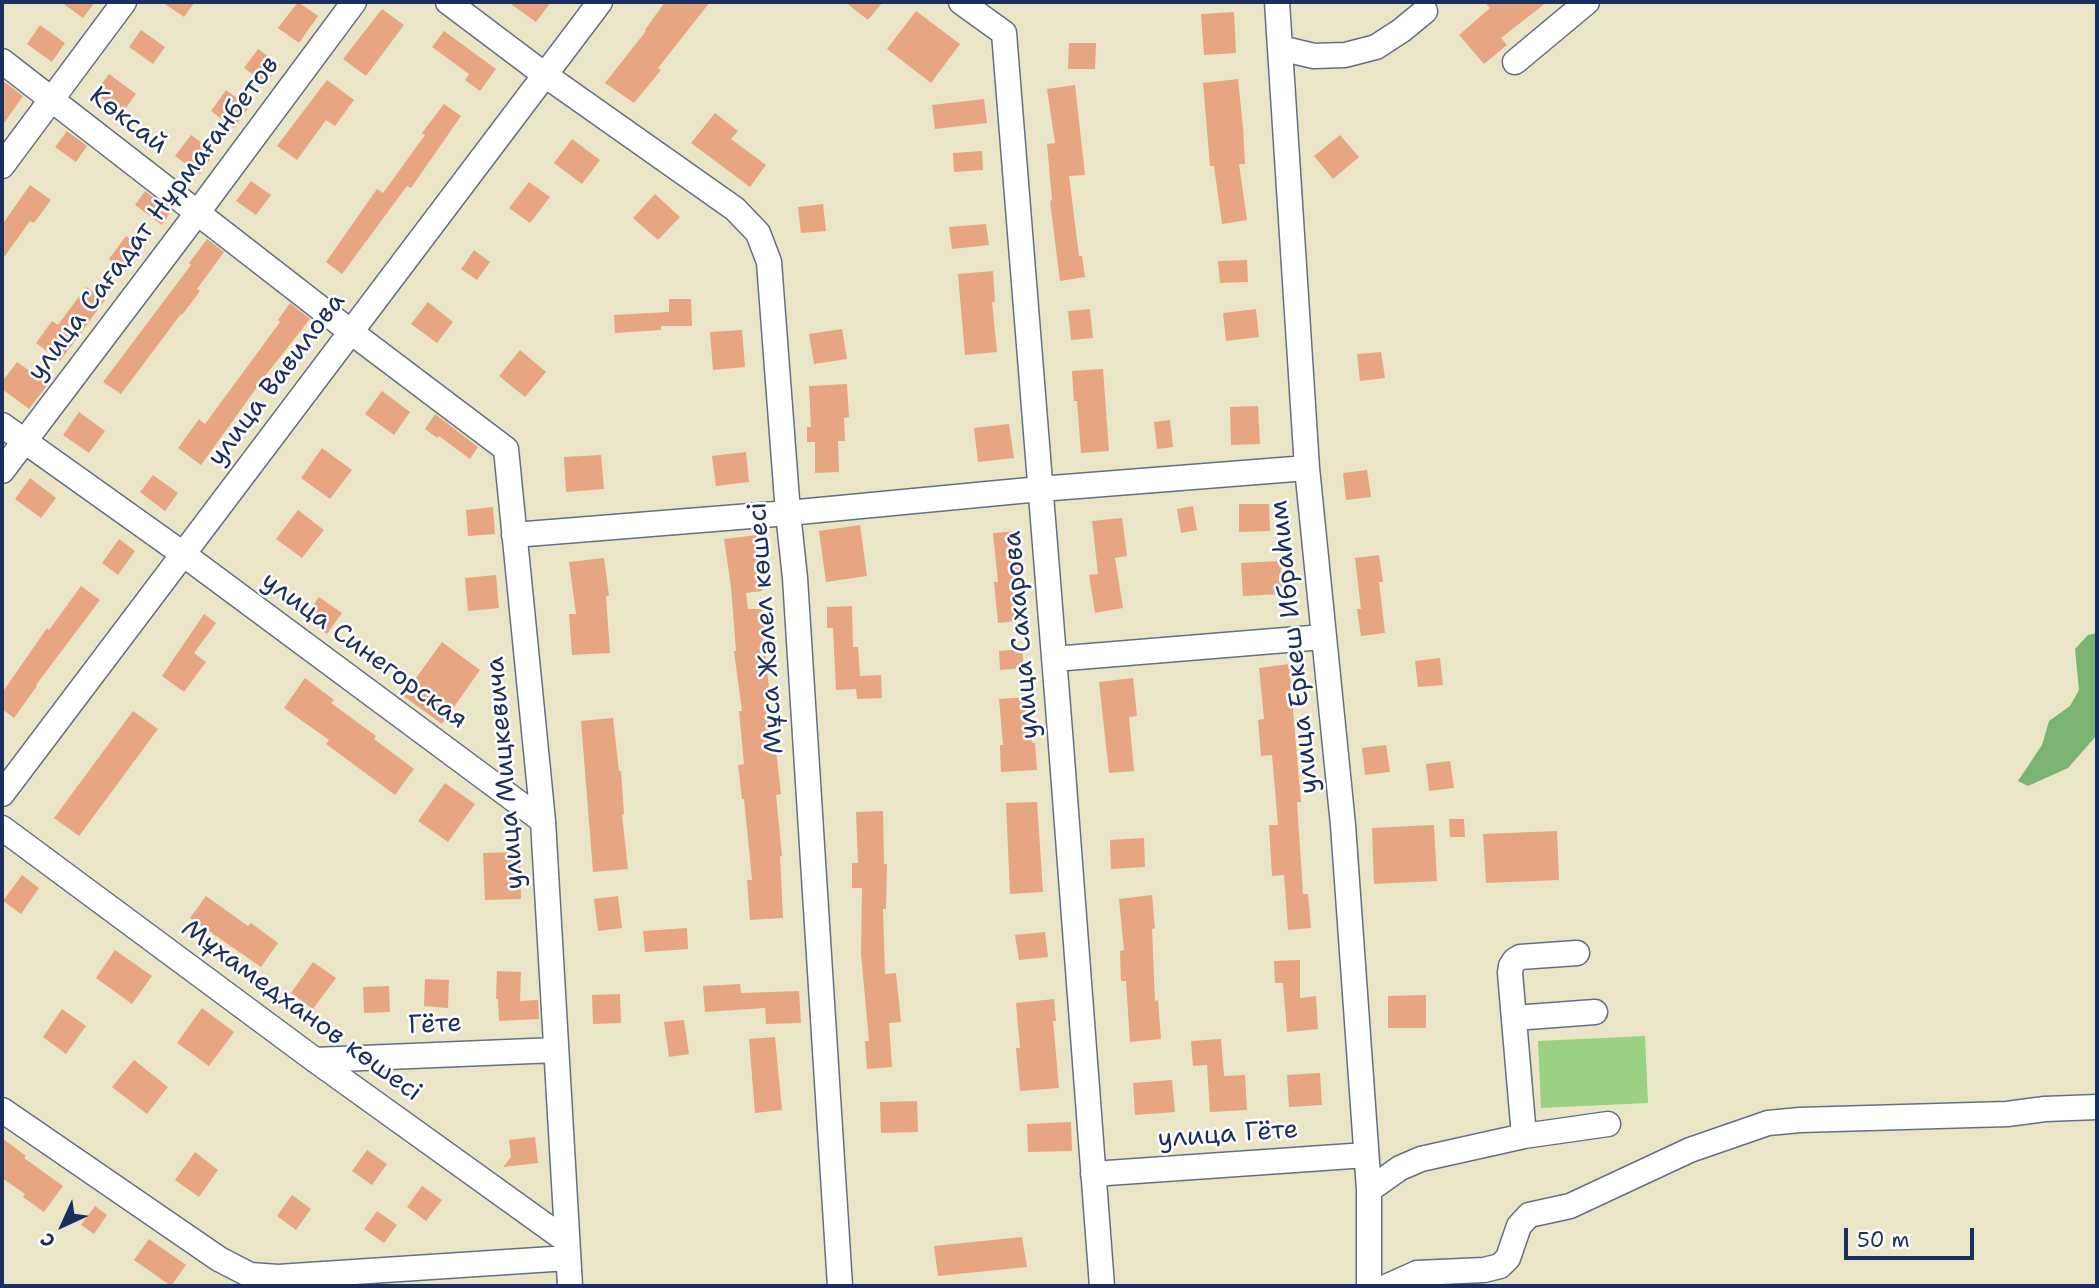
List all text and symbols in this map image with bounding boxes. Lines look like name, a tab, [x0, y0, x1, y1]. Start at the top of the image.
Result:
street label: улица Сағадат Нұрмағанбетов	[22, 51, 286, 387]
street label: Көксай	[83, 81, 173, 161]
street label: улица Вавилова	[202, 287, 352, 473]
street label: улица Еркеш Ибраһим	[1264, 499, 1326, 795]
street label: Мұса Жәлел көшесі	[743, 501, 791, 755]
street label: улица Сахарова	[997, 530, 1047, 740]
street label: улица Синегорская	[255, 566, 473, 736]
street label: улица Мицкевича	[480, 655, 532, 891]
street label: Мұхамедханов көшесі	[175, 913, 427, 1109]
street label: Гёте	[407, 1008, 463, 1042]
street label: улица Гёте	[1157, 1115, 1299, 1155]
north arrow	[28, 1190, 98, 1260]
scale bar	[1847, 1214, 1976, 1258]
text: 50 m	[1857, 1226, 1910, 1254]
text: С	[35, 1227, 61, 1253]

